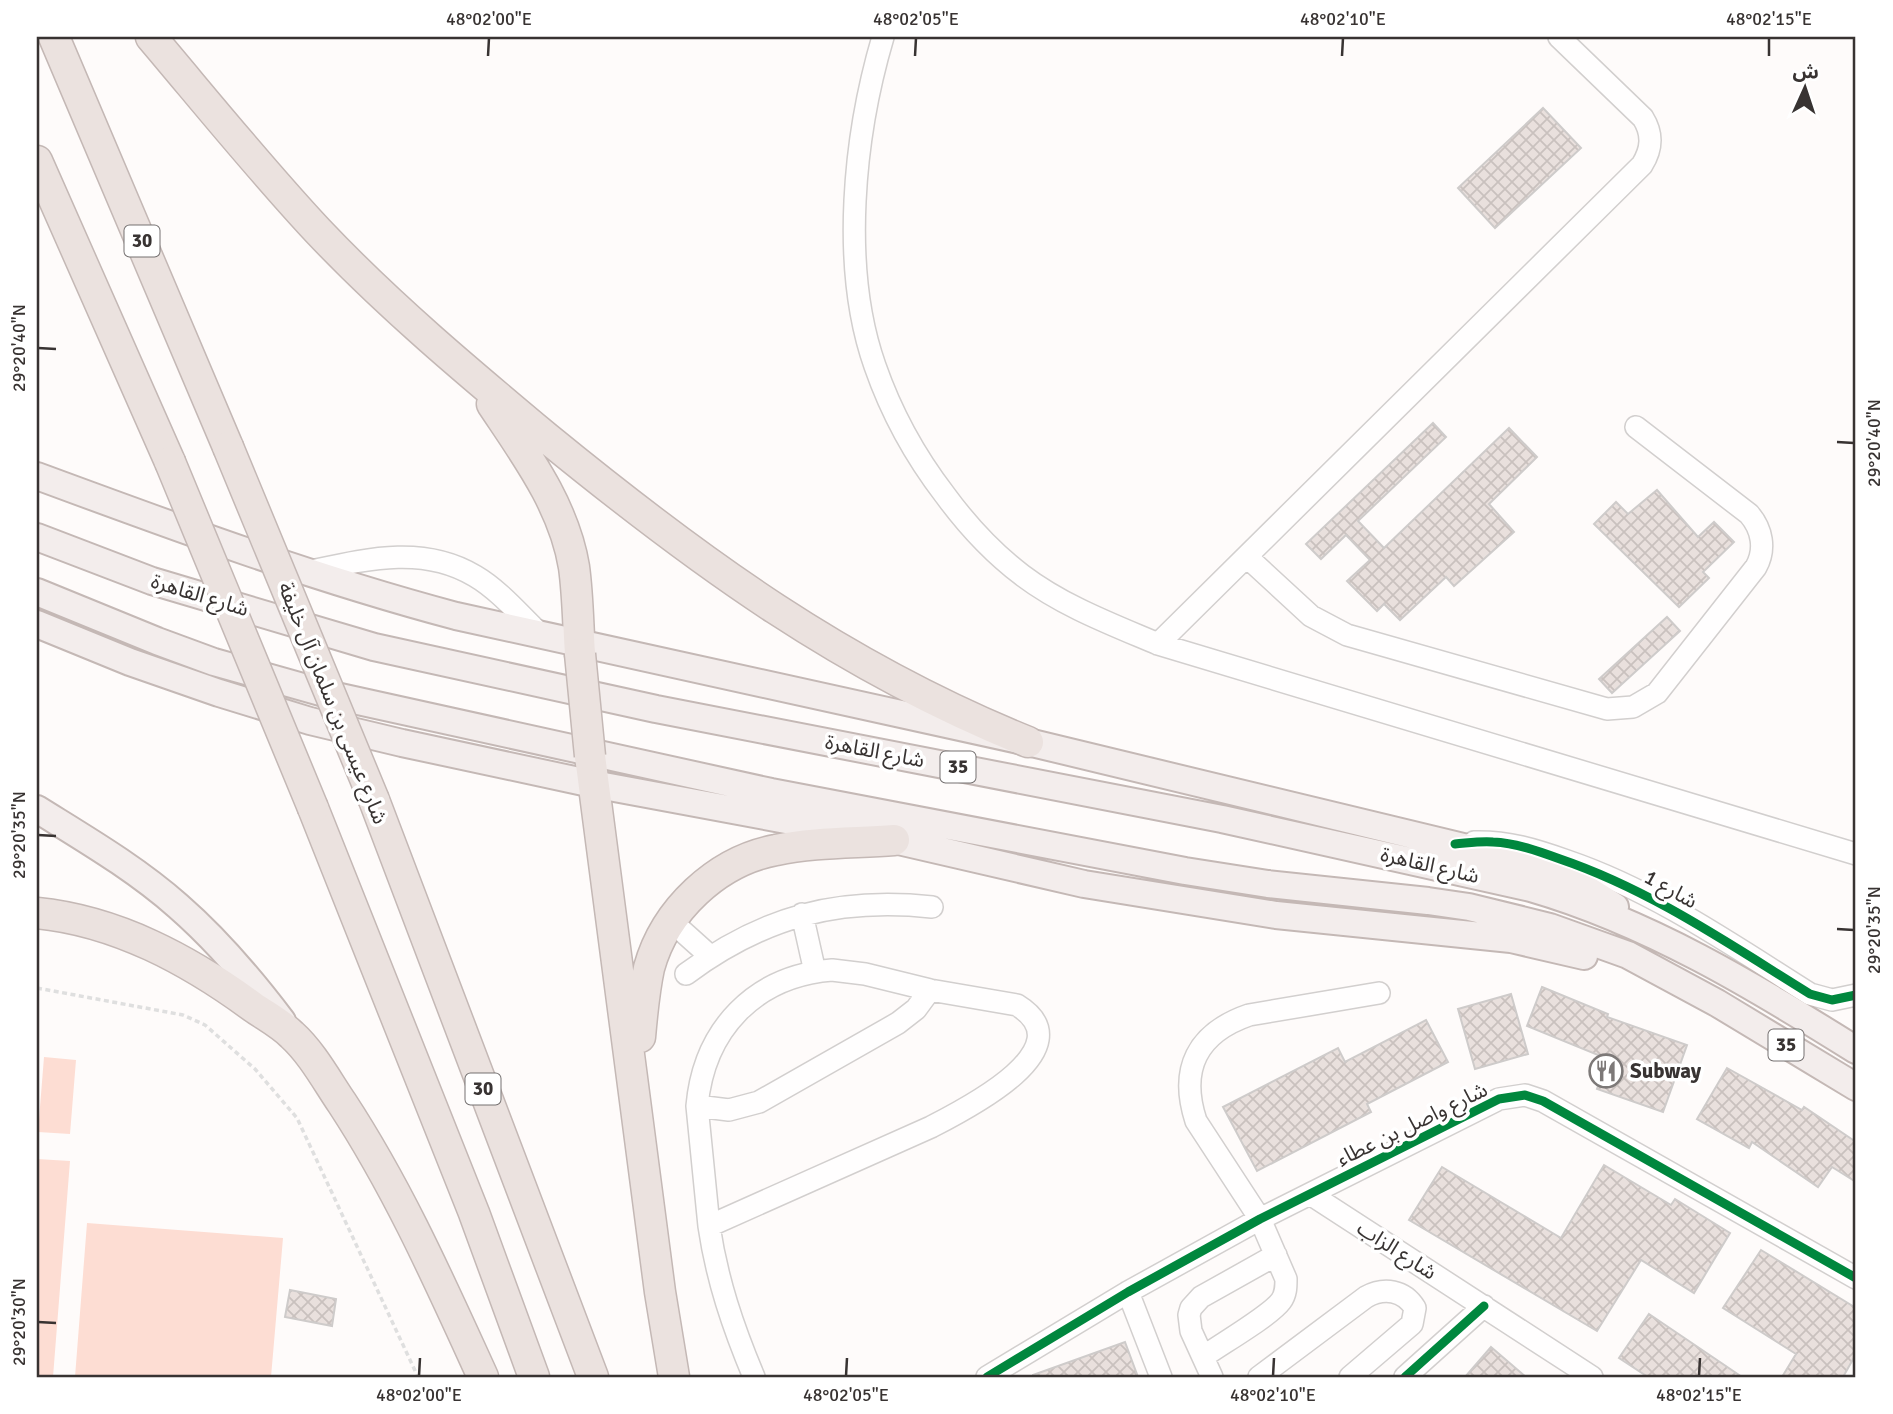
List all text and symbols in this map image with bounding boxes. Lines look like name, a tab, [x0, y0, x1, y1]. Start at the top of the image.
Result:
text: 48°02'00"E	[446, 8, 532, 30]
text: 48°02'05"E	[873, 8, 959, 30]
text: 48°02'10"E	[1300, 8, 1386, 30]
text: 48°02'15"E	[1726, 8, 1812, 30]
north arrow	[1770, 52, 1840, 122]
text: ش	[1792, 59, 1819, 85]
road number: 30	[124, 226, 160, 256]
text: 29°20'40"N	[8, 304, 30, 392]
text: 29°20'40"N	[1863, 399, 1885, 487]
street label: شارع القاهرة	[148, 568, 252, 624]
street label: شارع عيسى بن سلمان آل خليفة	[271, 578, 394, 829]
street label: شارع القاهرة	[823, 729, 927, 775]
road number: 35	[940, 752, 976, 782]
text: 29°20'35"N	[8, 791, 30, 879]
street label: شارع القاهرة	[1378, 841, 1482, 891]
street label: شارع 1	[1639, 864, 1702, 916]
text: 29°20'35"N	[1863, 886, 1885, 974]
road number: 35	[1768, 1030, 1803, 1060]
restaurant icon: Subway	[1587, 1052, 1625, 1090]
place label: Subway	[1630, 1058, 1702, 1084]
road number: 30	[466, 1074, 500, 1105]
street label: شارع واصل بن عطاء	[1332, 1076, 1493, 1174]
street label: شارع الزاب	[1351, 1215, 1442, 1287]
text: 29°20'30"N	[8, 1278, 30, 1366]
text: 48°02'00"E	[376, 1384, 462, 1406]
text: 48°02'05"E	[803, 1384, 889, 1406]
text: 48°02'10"E	[1230, 1384, 1316, 1406]
text: 48°02'15"E	[1656, 1384, 1742, 1406]

